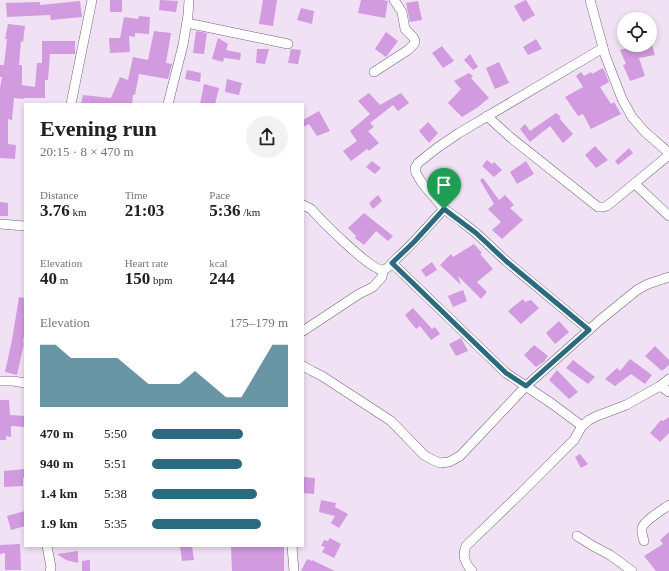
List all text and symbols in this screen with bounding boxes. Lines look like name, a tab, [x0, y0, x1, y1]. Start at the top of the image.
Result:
map controls	[617, 12, 657, 52]
button: locate	[617, 12, 657, 52]
text: Evening run	[40, 116, 157, 141]
button: share	[246, 116, 288, 158]
text: 20:15 · 8 × 470 m	[40, 144, 134, 159]
pin	[427, 168, 461, 209]
icon: arrive	[433, 174, 455, 196]
text: Distance	[40, 189, 78, 201]
text: Time	[125, 189, 147, 201]
text: Pace	[209, 189, 230, 201]
text: 3.76	[40, 201, 70, 220]
text: 21:03	[125, 201, 164, 220]
text: 5:36	[209, 201, 241, 220]
text: km	[70, 206, 87, 218]
text: /km	[241, 206, 260, 218]
text: Elevation	[40, 257, 82, 269]
text: Heart rate	[125, 257, 168, 269]
text: kcal	[209, 257, 228, 269]
text: 40	[40, 269, 57, 288]
text: 150	[125, 269, 150, 288]
text: 244	[209, 269, 235, 288]
text: m	[57, 274, 68, 286]
text: bpm	[150, 274, 172, 286]
text: Elevation	[40, 315, 90, 330]
text: 175–179 m	[229, 315, 288, 330]
text: 470 m	[40, 426, 74, 441]
text: 5:50	[104, 426, 127, 441]
text: 940 m	[40, 456, 74, 471]
text: 5:51	[104, 456, 127, 471]
text: 1.4 km	[40, 486, 78, 501]
text: 5:38	[104, 486, 127, 501]
text: 1.9 km	[40, 516, 78, 531]
text: 5:35	[104, 516, 127, 531]

